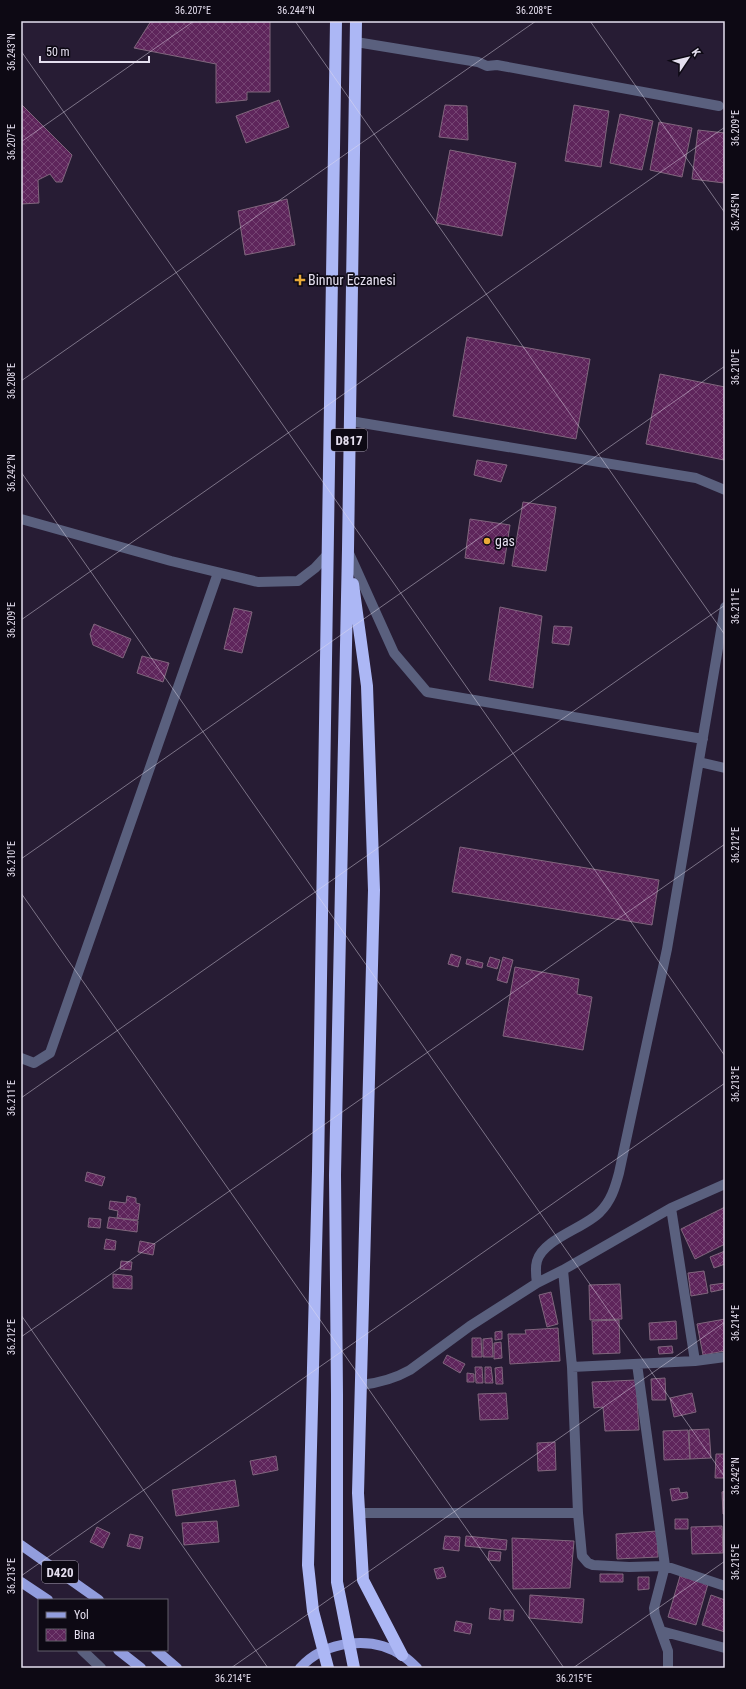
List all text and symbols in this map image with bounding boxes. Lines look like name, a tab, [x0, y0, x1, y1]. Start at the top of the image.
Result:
text: 36.207°E	[175, 5, 211, 16]
text: 36.244°N	[277, 5, 315, 16]
text: 36.208°E	[516, 5, 552, 16]
text: 36.243°N	[6, 33, 17, 71]
scale bar	[40, 38, 149, 64]
north arrow	[668, 38, 708, 78]
text: 50 m	[46, 45, 70, 59]
text: K	[689, 46, 703, 60]
text: 36.209°E	[730, 110, 741, 146]
text: 36.207°E	[6, 124, 17, 160]
text: 36.245°N	[730, 193, 741, 231]
place label: Binnur Eczanesi	[308, 272, 396, 288]
marker: Binnur Eczanesi	[295, 275, 305, 285]
text: 36.210°E	[730, 349, 741, 385]
text: 36.208°E	[6, 363, 17, 399]
road number: D817	[331, 429, 367, 451]
text: 36.242°N	[6, 454, 17, 492]
place label: gas	[495, 533, 515, 549]
marker: gas	[482, 536, 492, 546]
text: 36.211°E	[730, 588, 741, 624]
text: 36.209°E	[6, 602, 17, 638]
text: 36.212°E	[730, 827, 741, 863]
text: 36.210°E	[6, 841, 17, 877]
text: 36.213°E	[730, 1066, 741, 1102]
text: 36.211°E	[6, 1080, 17, 1116]
text: 36.214°E	[730, 1305, 741, 1341]
text: 36.212°E	[6, 1319, 17, 1355]
text: 36.242°N	[730, 1457, 741, 1495]
text: 36.215°E	[730, 1544, 741, 1580]
text: 36.213°E	[6, 1558, 17, 1594]
road number: D420	[42, 1561, 78, 1583]
legend	[38, 1599, 168, 1651]
text: Yol	[74, 1608, 89, 1622]
text: Bina	[74, 1628, 95, 1642]
text: 36.214°E	[215, 1673, 251, 1684]
text: 36.215°E	[556, 1673, 592, 1684]

